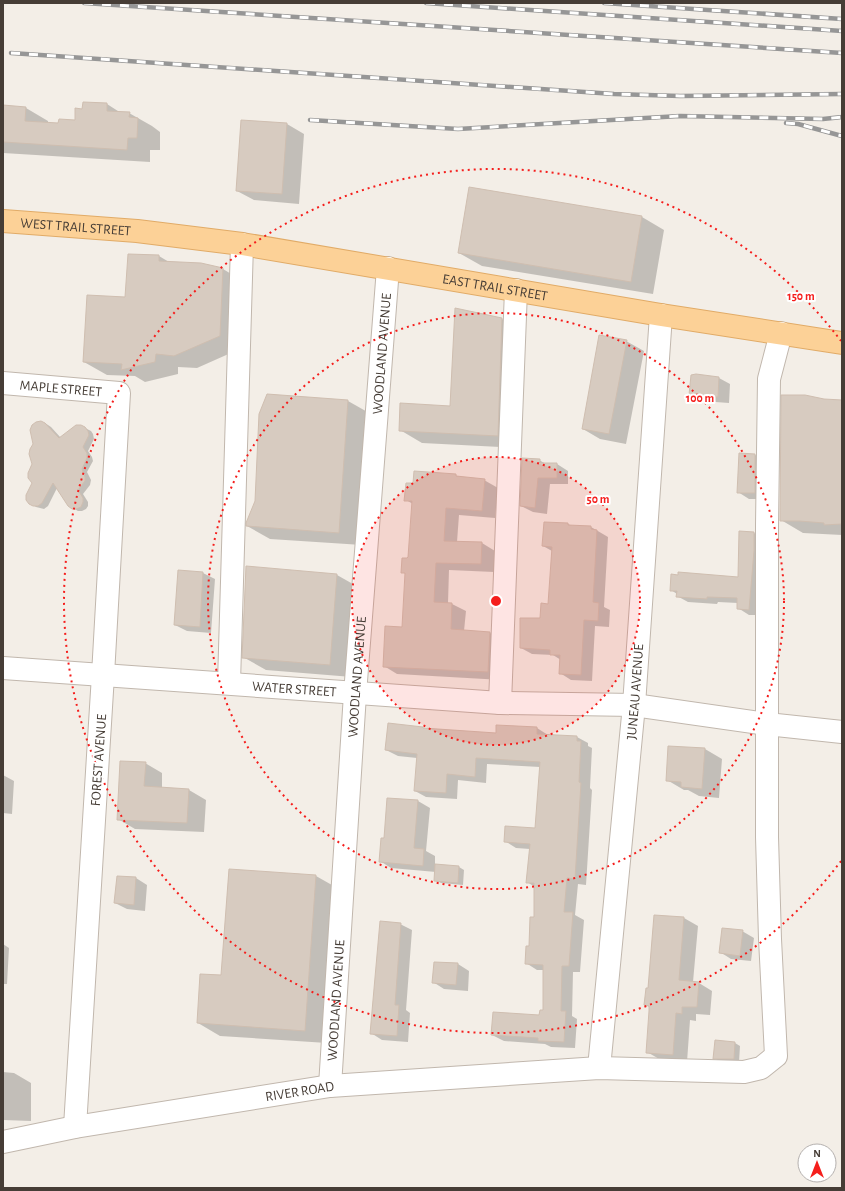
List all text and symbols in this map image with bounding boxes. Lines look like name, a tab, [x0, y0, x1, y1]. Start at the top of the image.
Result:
street label: WEST TRAIL STREET	[20, 216, 132, 239]
street label: EAST TRAIL STREET	[441, 272, 549, 304]
text: 150 m	[787, 290, 815, 302]
street label: WOODLAND AVENUE	[371, 293, 394, 415]
street label: MAPLE STREET	[19, 378, 103, 400]
text: 100 m	[686, 392, 714, 404]
text: 50 m	[587, 493, 610, 505]
centre of rings	[489, 594, 503, 608]
street label: WOODLAND AVENUE	[346, 616, 369, 738]
street label: JUNEAU AVENUE	[625, 643, 646, 740]
street label: WATER STREET	[251, 680, 337, 699]
street label: FOREST AVENUE	[89, 713, 109, 807]
street label: WOODLAND AVENUE	[326, 939, 347, 1061]
street label: RIVER ROAD	[264, 1079, 335, 1104]
north arrow	[797, 1143, 837, 1183]
text: N	[813, 1148, 821, 1159]

